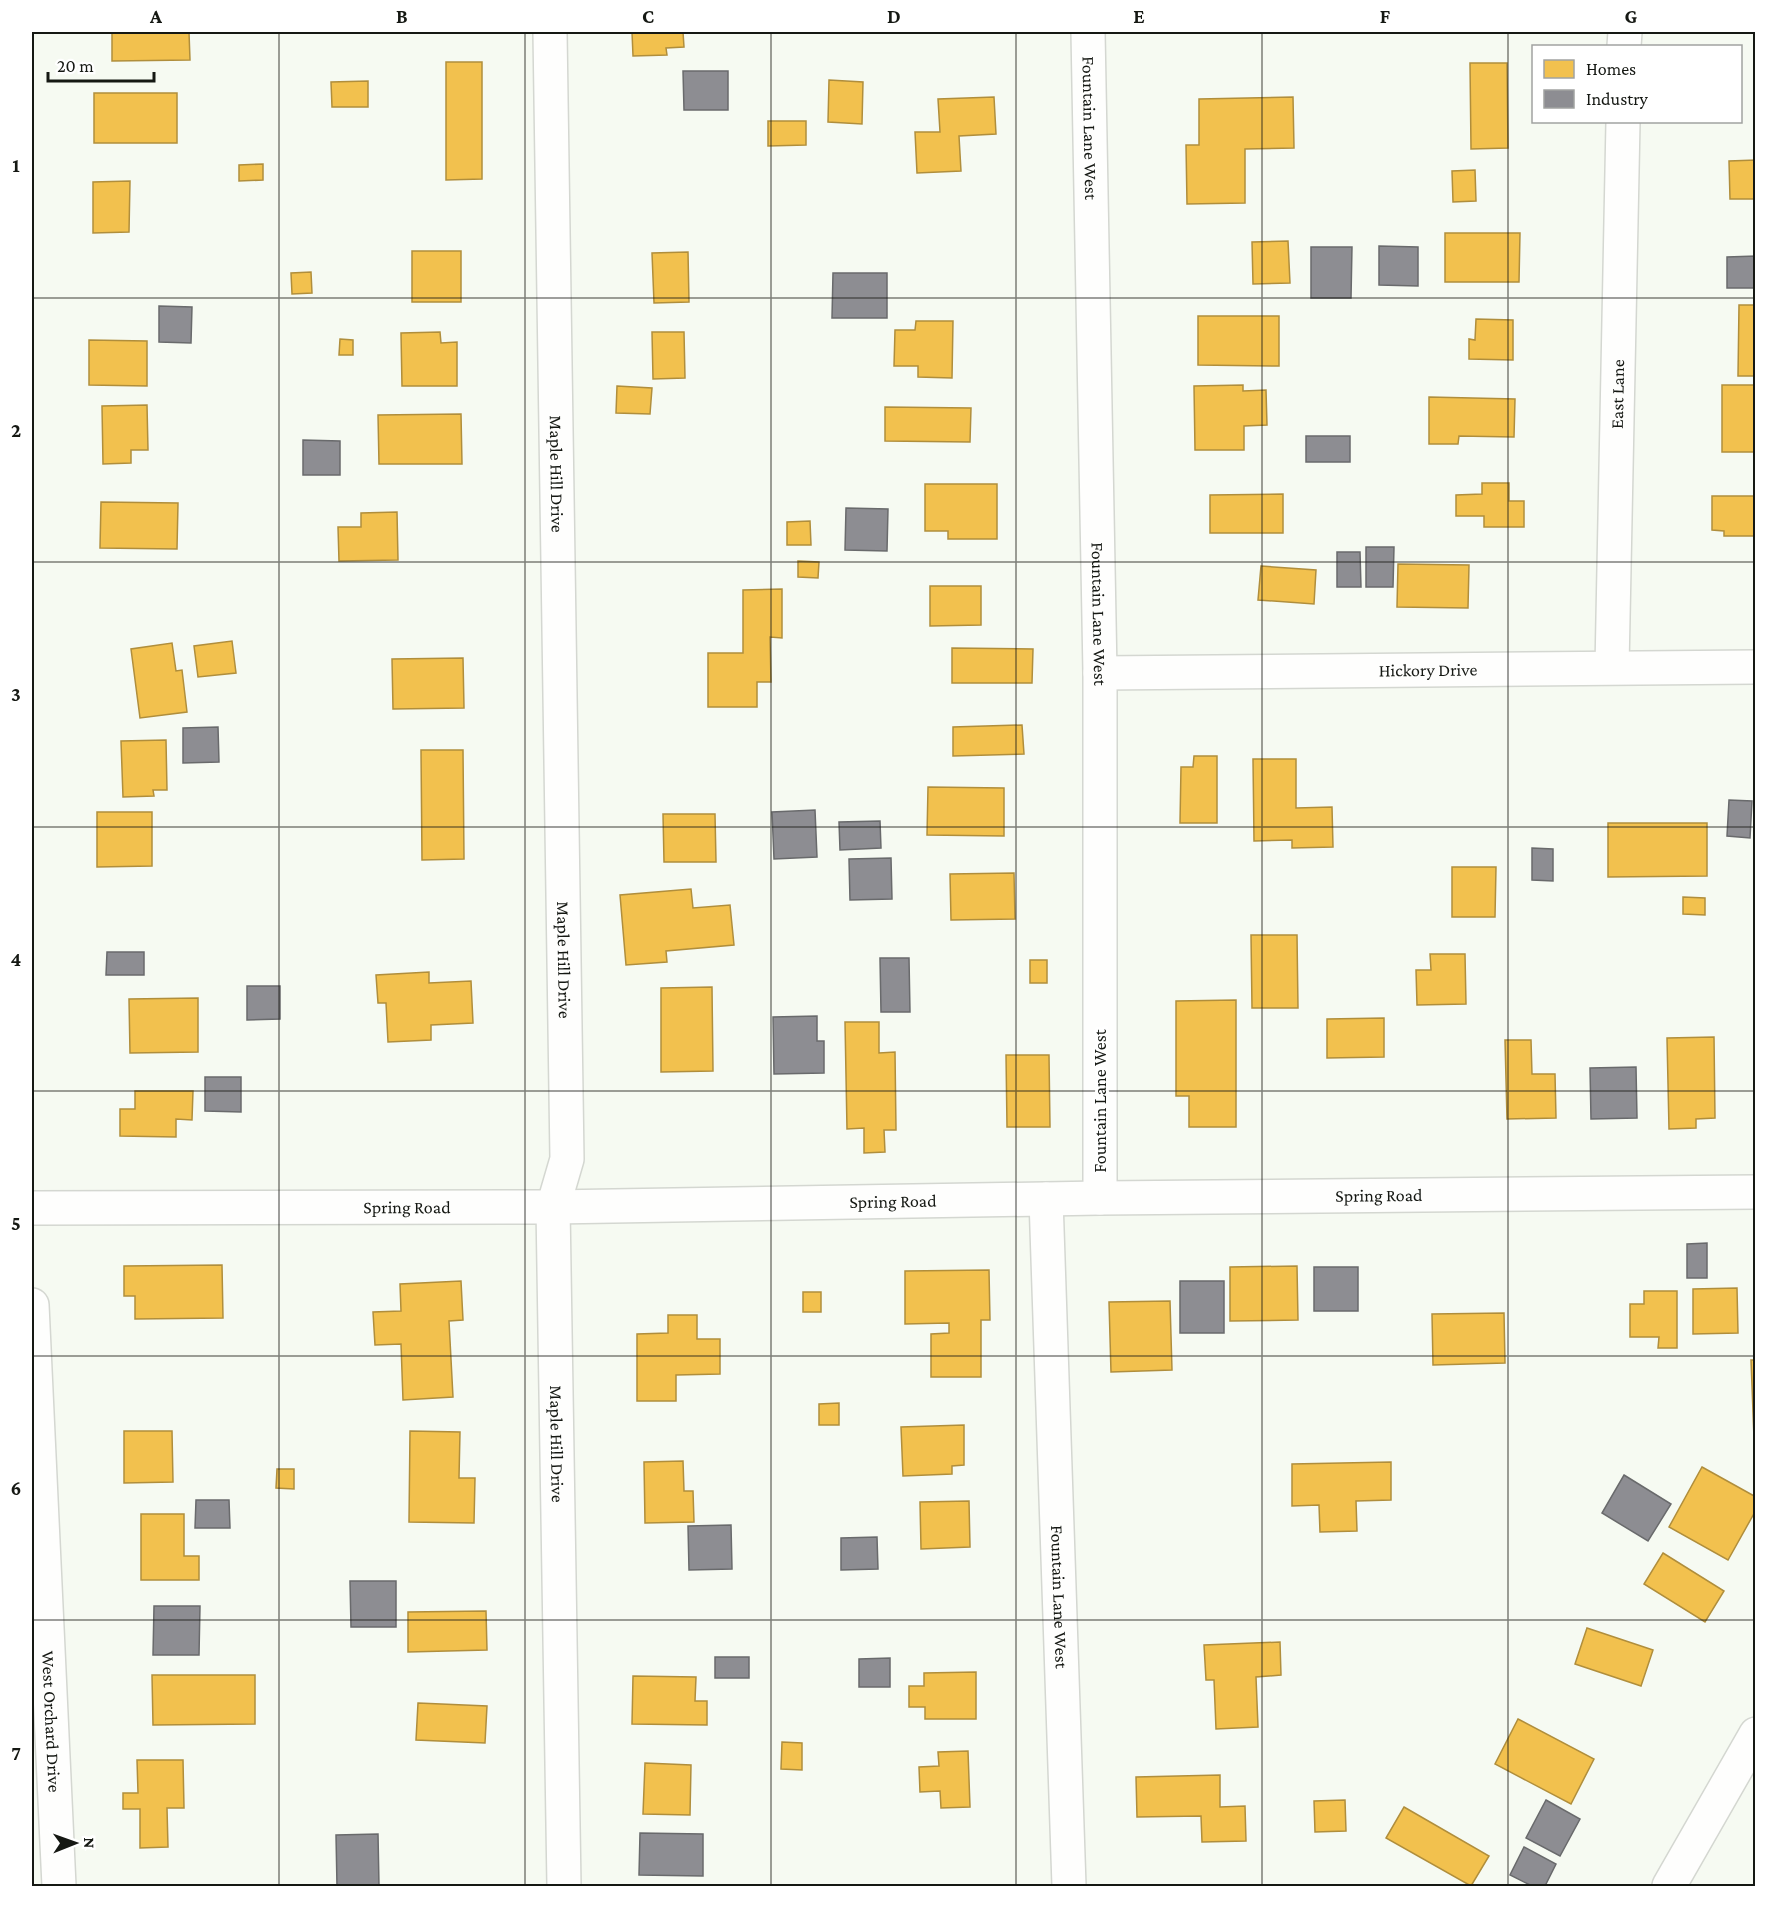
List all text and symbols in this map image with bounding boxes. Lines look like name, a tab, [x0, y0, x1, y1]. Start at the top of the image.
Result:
text: A	[149, 5, 163, 27]
text: B	[396, 5, 408, 27]
text: C	[642, 5, 654, 27]
text: D	[887, 5, 901, 27]
text: E	[1133, 5, 1145, 27]
text: F	[1380, 5, 1391, 27]
text: G	[1625, 5, 1638, 27]
scale bar	[48, 45, 154, 83]
legend	[1532, 45, 1742, 123]
text: 20 m	[57, 56, 94, 76]
street label: Fountain Lane West	[1078, 56, 1101, 201]
text: Homes	[1586, 59, 1636, 79]
text: Industry	[1586, 89, 1649, 109]
text: 1	[12, 154, 20, 176]
street label: East Lane	[1607, 359, 1628, 429]
street label: Maple Hill Drive	[546, 415, 568, 533]
text: 2	[11, 419, 21, 441]
street label: Fountain Lane West	[1088, 542, 1110, 687]
street label: Hickory Drive	[1379, 660, 1477, 680]
text: 3	[11, 683, 21, 705]
street label: Maple Hill Drive	[553, 901, 575, 1019]
text: 4	[11, 948, 22, 970]
street label: Fountain Lane West	[1090, 1028, 1110, 1173]
street label: Spring Road	[1335, 1185, 1423, 1206]
street label: Spring Road	[849, 1191, 937, 1212]
street label: Spring Road	[363, 1197, 451, 1217]
text: 5	[11, 1212, 21, 1234]
street label: Maple Hill Drive	[546, 1385, 568, 1503]
text: 6	[11, 1477, 21, 1499]
street label: Fountain Lane West	[1047, 1525, 1072, 1670]
street label: West Orchard Drive	[38, 1650, 65, 1793]
text: 7	[11, 1742, 21, 1764]
north arrow	[45, 1813, 105, 1873]
text: N	[81, 1837, 98, 1848]

